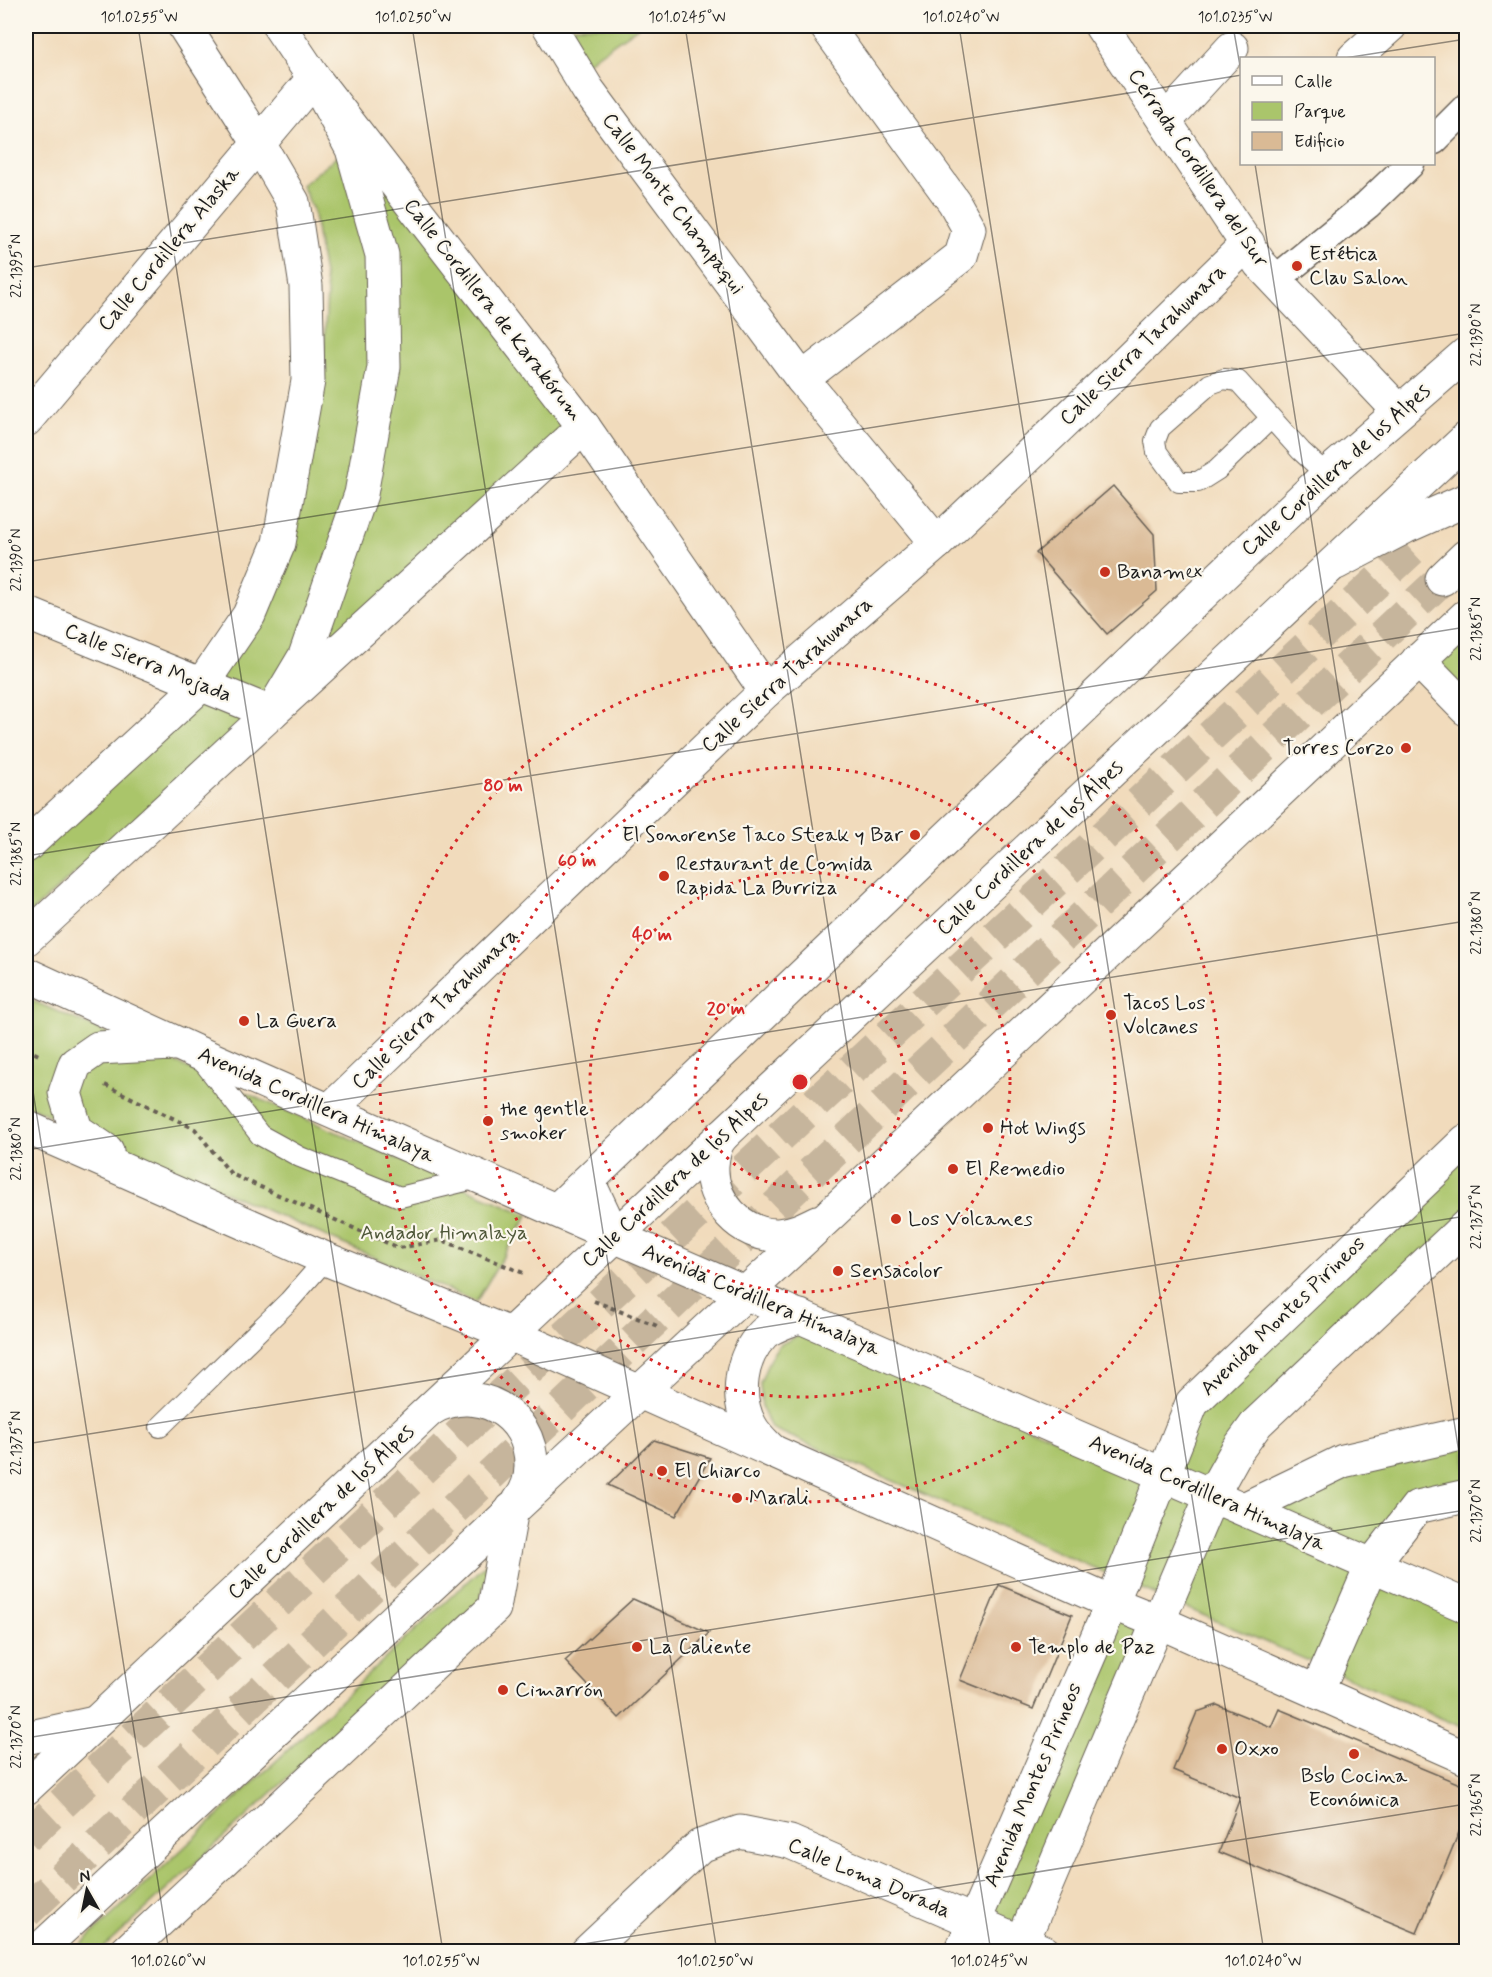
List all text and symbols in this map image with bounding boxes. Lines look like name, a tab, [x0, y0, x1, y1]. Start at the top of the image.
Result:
text: 101.0255°W	[101, 8, 177, 28]
text: 101.0250°W	[375, 8, 451, 28]
text: 101.0245°W	[648, 8, 726, 28]
text: 101.0240°W	[923, 8, 999, 28]
text: 101.0235°W	[1198, 8, 1272, 28]
legend	[1240, 57, 1435, 165]
street label: Cerrada Cordillera del Sur	[1121, 63, 1275, 273]
text: Calle	[1294, 70, 1333, 94]
text: Parque	[1294, 100, 1346, 124]
street label: Calle Monte Champaqui	[595, 107, 751, 301]
text: Edificio	[1294, 130, 1345, 154]
street label: Calle Cordillera Alaska	[92, 160, 247, 337]
street label: Calle Cordillera de Karakórum	[397, 193, 589, 427]
text: 22.1395°N	[7, 234, 27, 298]
place label: Estética Clau Salon	[1309, 240, 1408, 292]
street label: Calle Sierra Tarahumara	[1054, 258, 1232, 432]
marker: Estética Clau Salon	[1290, 259, 1304, 273]
text: 22.1390°N	[1467, 303, 1487, 367]
street label: Calle Cordillera de los Alpes	[1235, 377, 1437, 563]
text: 22.1390°N	[7, 528, 27, 592]
place label: Banamex	[1117, 558, 1202, 586]
marker: Banamex	[1098, 565, 1112, 579]
street label: Calle Sierra Tarahumara	[695, 591, 879, 759]
text: 22.1385°N	[1467, 597, 1487, 661]
street label: Calle Sierra Mojada	[60, 617, 236, 709]
place label: Torres Corzo	[1283, 734, 1394, 762]
marker: Torres Corzo	[1399, 741, 1413, 755]
street label: Calle Cordillera de los Alpes	[931, 754, 1129, 942]
text: 80 m	[483, 774, 523, 798]
place label: El Sonorense Taco Steak y Bar	[622, 821, 903, 849]
text: 22.1385°N	[7, 822, 27, 886]
marker: El Sonorense Taco Steak y Bar	[908, 828, 922, 842]
text: 60 m	[558, 849, 596, 873]
place label: Restaurant de Comida Rapida La Burriza	[676, 850, 873, 902]
marker: Restaurant de Comida Rapida La Burriza	[657, 869, 671, 883]
text: 22.1380°N	[1467, 891, 1487, 955]
street label: Calle Sierra Tarahumara	[346, 922, 524, 1096]
text: 40 m	[632, 923, 672, 947]
place label: Tacos Los Volcanes	[1123, 989, 1206, 1041]
text: 20 m	[707, 997, 745, 1021]
place label: La Guera	[256, 1007, 337, 1035]
marker: Tacos Los Volcanes	[1104, 1008, 1118, 1022]
marker: La Guera	[237, 1014, 251, 1028]
street label: Avenida Cordillera Himalaya	[193, 1040, 439, 1170]
centre of rings	[790, 1072, 810, 1092]
street label: Calle Cordillera de los Alpes	[576, 1086, 774, 1274]
place label: the gentle smoker	[500, 1095, 589, 1147]
marker: the gentle smoker	[481, 1114, 495, 1128]
place label: Hot Wings	[1000, 1114, 1086, 1144]
text: 22.1380°N	[7, 1117, 27, 1181]
marker: Hot Wings	[981, 1121, 995, 1135]
place label: El Remedio	[965, 1155, 1065, 1183]
marker: El Remedio	[946, 1162, 960, 1176]
text: 22.1375°N	[1467, 1185, 1487, 1249]
place label: Los Volcanes	[908, 1205, 1033, 1233]
marker: Los Volcanes	[889, 1212, 903, 1226]
park label: Andador Himalaya	[360, 1219, 528, 1247]
street label: Avenida Montes Pirineos	[1194, 1230, 1372, 1402]
street label: Avenida Cordillera Himalaya	[638, 1237, 885, 1363]
place label: Sensacolor	[850, 1257, 943, 1285]
marker: Sensacolor	[831, 1264, 845, 1278]
text: 22.1375°N	[7, 1411, 27, 1475]
street label: Calle Cordillera de los Alpes	[222, 1418, 420, 1606]
street label: Avenida Cordillera Himalaya	[1084, 1428, 1330, 1558]
place label: El Chiarco	[674, 1457, 761, 1485]
marker: El Chiarco	[655, 1464, 669, 1478]
text: 22.1370°N	[1467, 1479, 1487, 1543]
place label: Marali	[749, 1484, 809, 1512]
marker: Marali	[730, 1491, 744, 1505]
place label: La Caliente	[649, 1633, 751, 1661]
place label: Templo de Paz	[1028, 1633, 1155, 1661]
marker: La Caliente	[630, 1640, 644, 1654]
marker: Templo de Paz	[1009, 1640, 1023, 1654]
place label: Cimarrón	[515, 1676, 603, 1704]
street label: Avenida Montes Pirineos	[977, 1679, 1089, 1891]
marker: Cimarrón	[496, 1683, 510, 1697]
text: 22.1370°N	[7, 1705, 27, 1769]
place label: Oxxo	[1234, 1735, 1279, 1763]
marker: Oxxo	[1215, 1742, 1229, 1756]
marker: Bsb Cocina Económica	[1347, 1747, 1361, 1761]
place label: Bsb Cocina Económica	[1301, 1762, 1408, 1814]
text: 22.1365°N	[1467, 1774, 1487, 1836]
street label: Calle Loma Dorada	[783, 1831, 955, 1925]
north arrow	[57, 1860, 117, 1920]
text: N	[78, 1865, 92, 1888]
text: 101.0260°W	[130, 1952, 206, 1972]
text: 101.0255°W	[403, 1952, 479, 1972]
text: 101.0250°W	[677, 1952, 753, 1972]
text: 101.0245°W	[950, 1952, 1028, 1972]
text: 101.0240°W	[1225, 1952, 1301, 1972]

